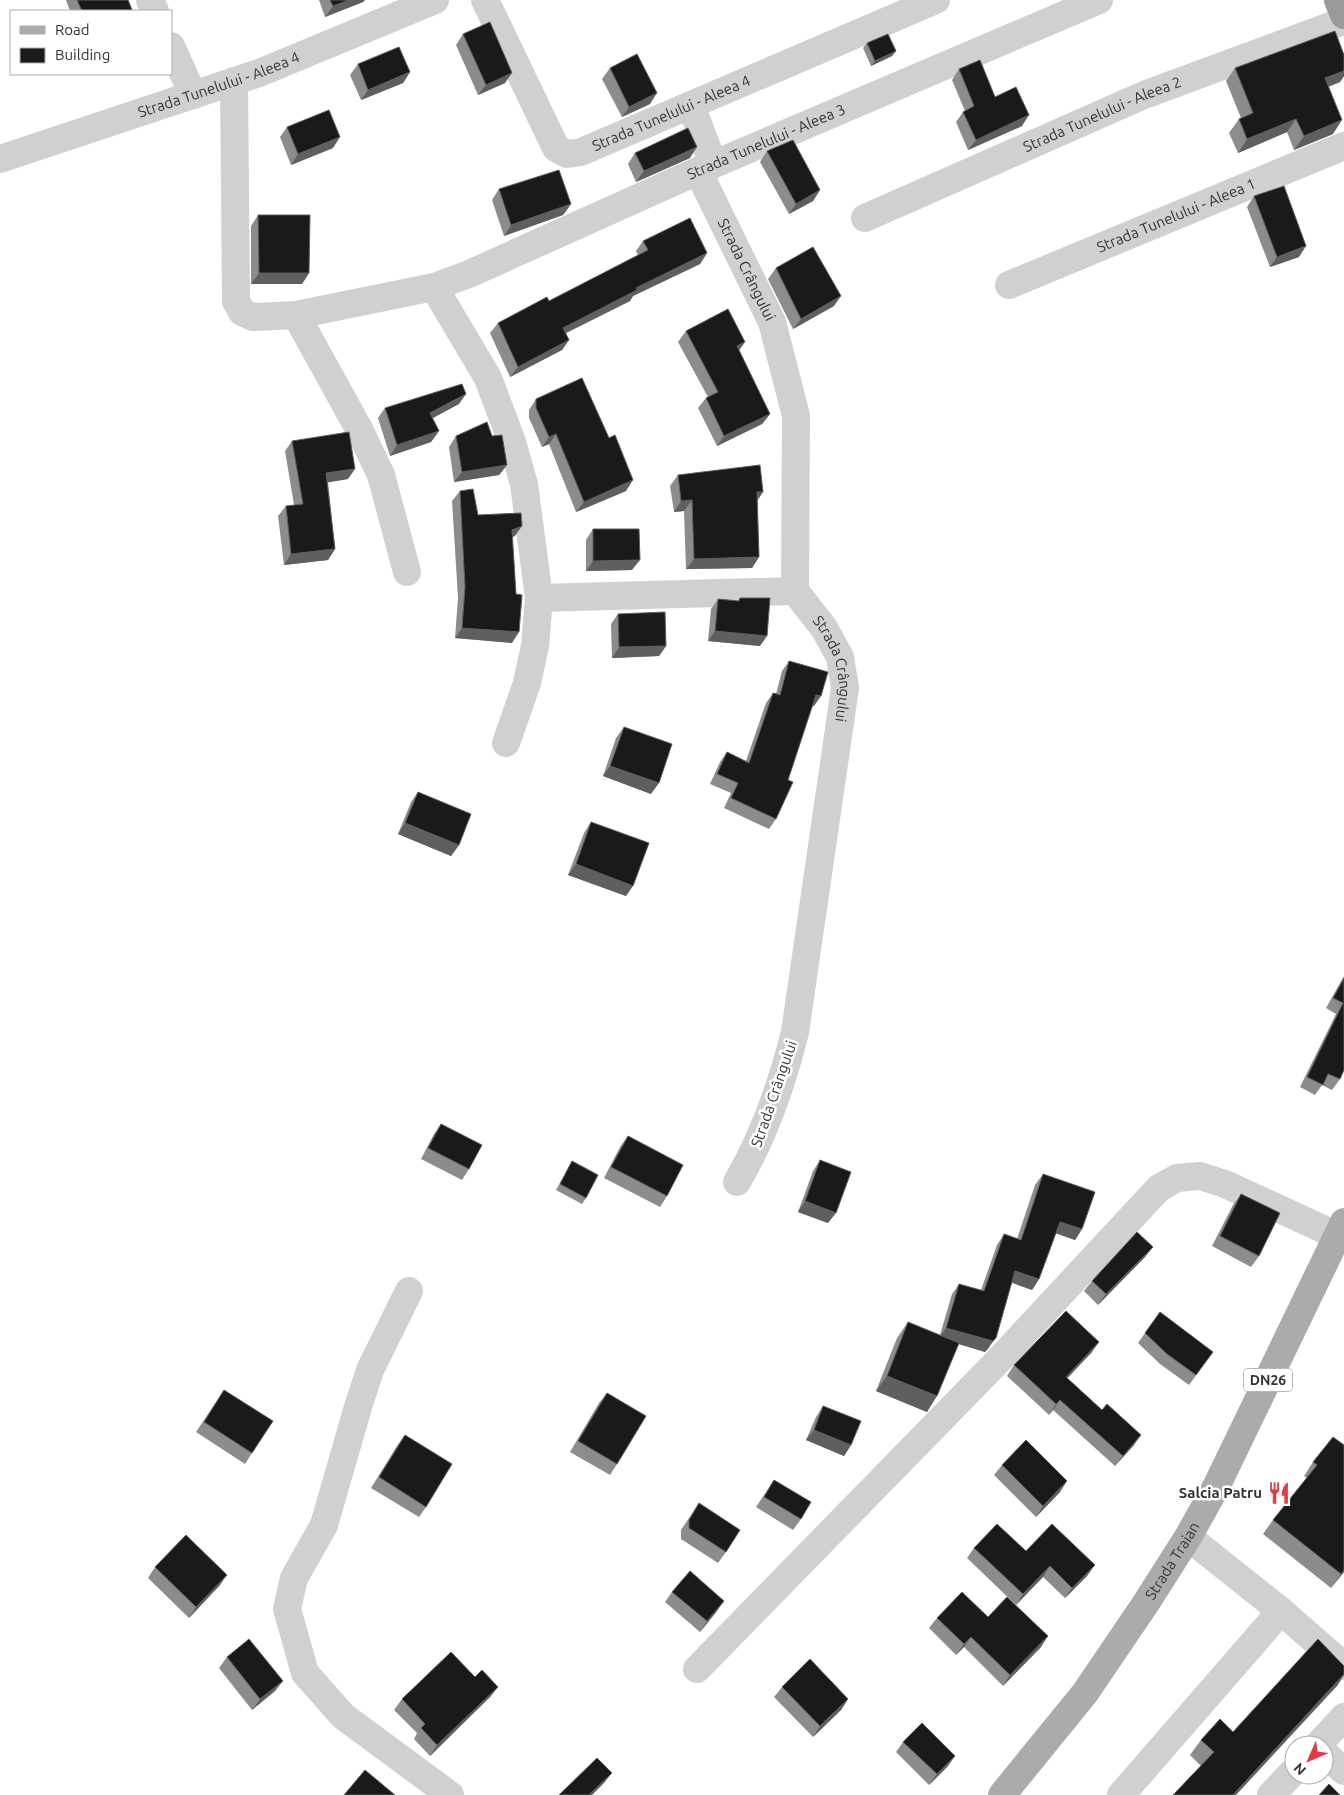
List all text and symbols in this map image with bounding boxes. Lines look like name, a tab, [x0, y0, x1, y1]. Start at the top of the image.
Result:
legend	[10, 10, 172, 75]
text: Road	[55, 21, 90, 38]
text: Building	[55, 46, 110, 63]
street label: Strada Tunelului - Aleea 4	[136, 48, 302, 121]
street label: Strada Tunelului - Aleea 4	[589, 72, 753, 154]
street label: Strada Tunelului - Aleea 2	[1020, 73, 1184, 155]
street label: Strada Tunelului - Aleea 3	[684, 100, 848, 183]
street label: Strada Tunelului - Aleea 1	[1094, 175, 1258, 256]
street label: Strada Crângului	[715, 216, 779, 323]
street label: Strada Crângului	[810, 612, 854, 723]
street label: Strada Crângului	[747, 1038, 800, 1149]
road number: DN26	[1244, 1368, 1292, 1392]
restaurant icon: Salcia Patru	[1266, 1480, 1292, 1506]
place label: Salcia Patru	[1179, 1484, 1262, 1501]
street label: Strada Traian	[1141, 1519, 1203, 1603]
north arrow	[1284, 1735, 1334, 1785]
text: N	[1290, 1760, 1309, 1779]

